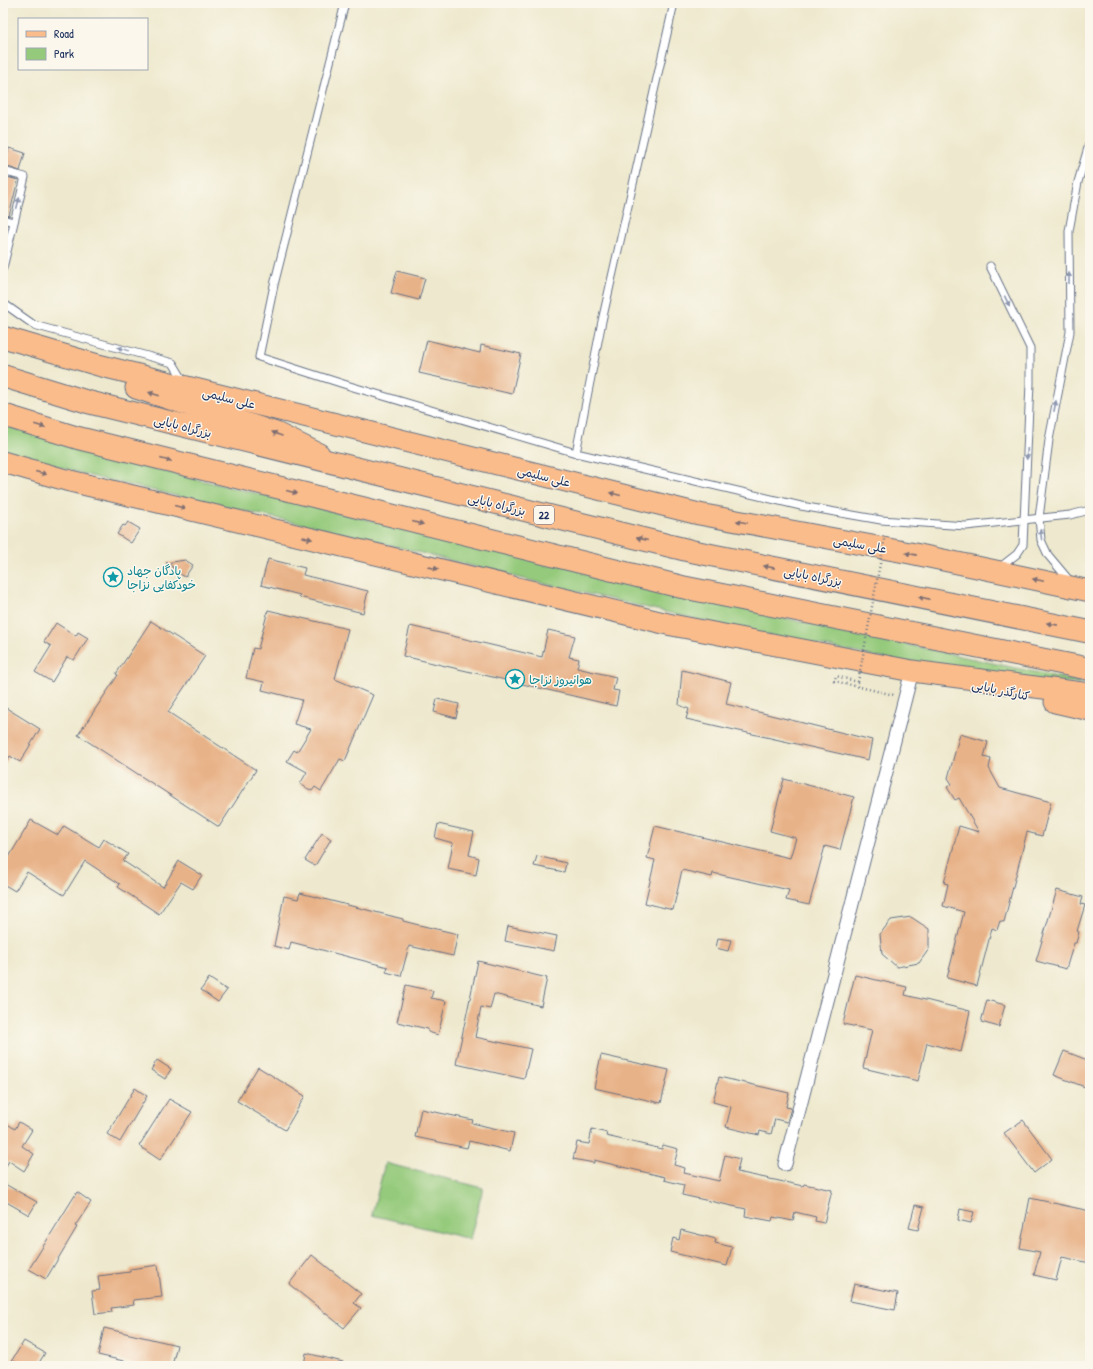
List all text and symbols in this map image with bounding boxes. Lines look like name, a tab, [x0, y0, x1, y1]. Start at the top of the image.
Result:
legend	[18, 18, 148, 70]
text: Road	[54, 25, 74, 42]
text: Park	[54, 45, 74, 62]
one-way arrow	[16, 197, 22, 209]
one-way arrow	[1066, 271, 1072, 284]
one-way arrow	[1004, 295, 1010, 307]
one-way arrow	[116, 346, 129, 352]
street label: علی سلیمی	[201, 383, 257, 413]
one-way arrow	[147, 391, 159, 397]
one-way arrow	[1053, 400, 1059, 412]
street label: بزرگراه بابایی	[152, 411, 214, 441]
one-way arrow	[35, 423, 47, 429]
one-way arrow	[271, 431, 283, 437]
one-way arrow	[1023, 448, 1030, 460]
one-way arrow	[160, 457, 172, 463]
street label: علی سلیمی	[516, 461, 572, 491]
one-way arrow	[34, 470, 47, 476]
one-way arrow	[286, 489, 298, 495]
street label: بزرگراه بابایی	[466, 489, 528, 519]
one-way arrow	[609, 490, 621, 496]
one-way arrow	[175, 504, 187, 510]
road number: 22	[534, 506, 554, 524]
one-way arrow	[736, 519, 748, 525]
one-way arrow	[412, 520, 424, 526]
one-way arrow	[1038, 529, 1044, 541]
street label: علی سلیمی	[832, 531, 888, 557]
one-way arrow	[301, 535, 313, 541]
one-way arrow	[636, 536, 649, 542]
one-way arrow	[905, 550, 917, 556]
place label: پادگان جهاد خودکفایی نزاجا	[127, 562, 196, 593]
street label: بزرگراه بابایی	[782, 562, 844, 590]
one-way arrow	[763, 564, 776, 570]
one-way arrow	[427, 565, 439, 571]
place icon: پادگان جهاد خودکفایی نزاجا	[102, 566, 124, 588]
one-way arrow	[1032, 577, 1044, 583]
one-way arrow	[918, 595, 930, 601]
one-way arrow	[1046, 621, 1058, 627]
place icon: هوانیروز نزاجا	[504, 668, 526, 690]
place label: هوانیروز نزاجا	[529, 671, 592, 688]
street label: کنارگذر بابایی	[971, 676, 1031, 704]

